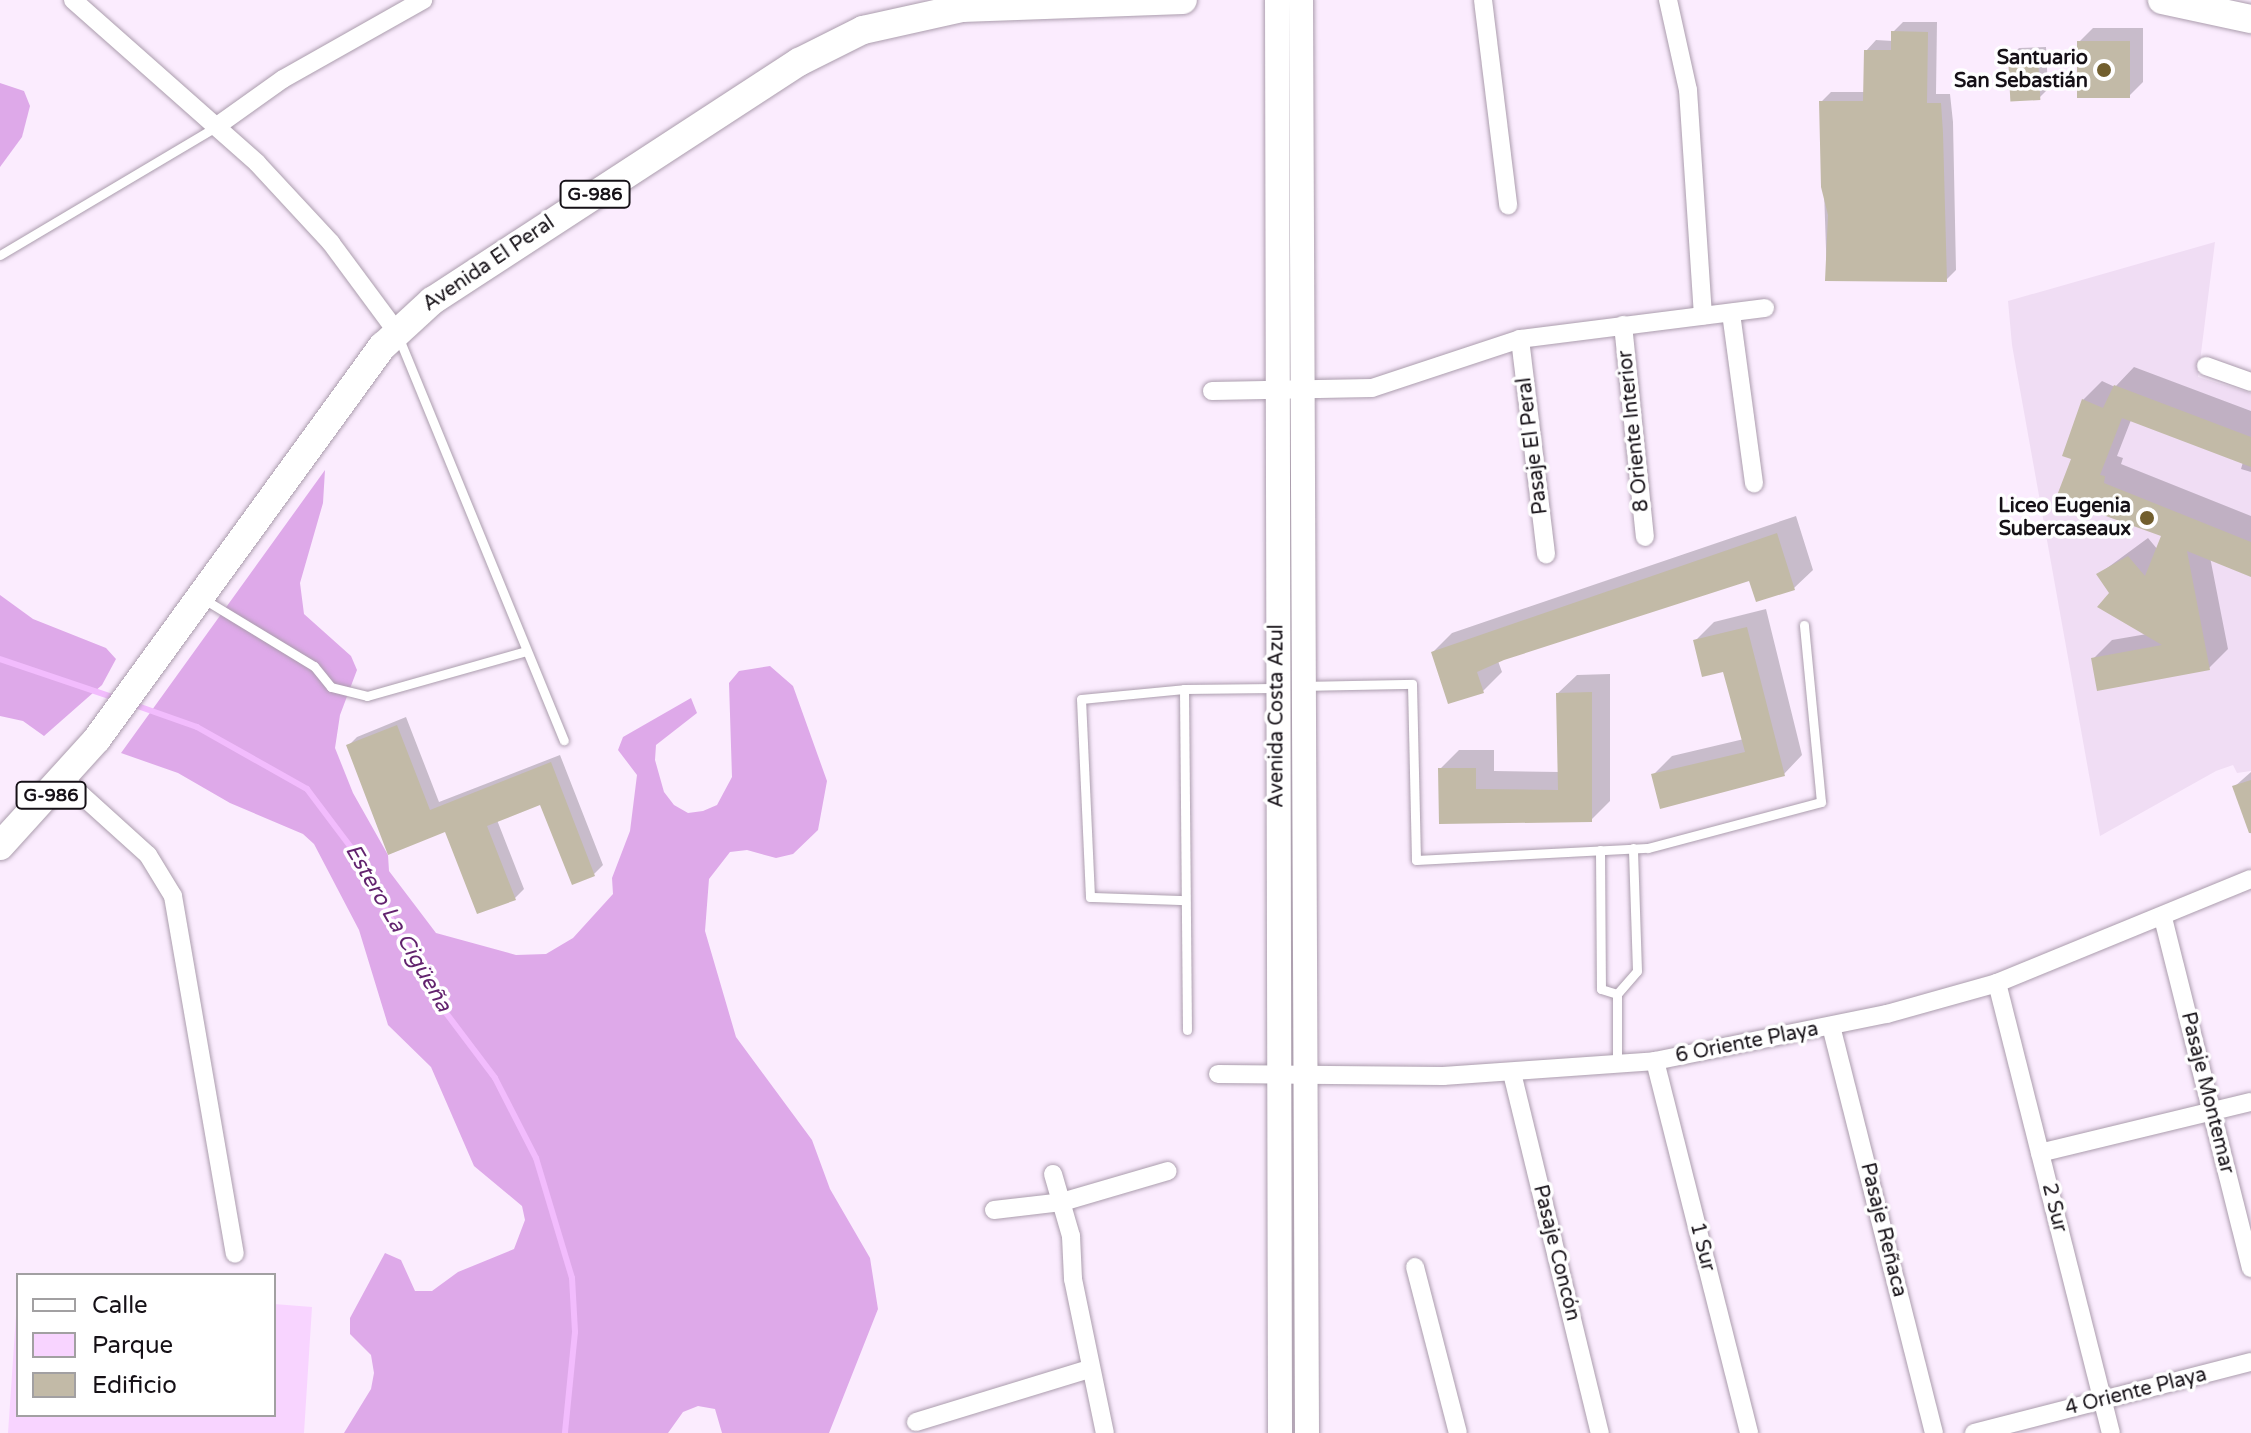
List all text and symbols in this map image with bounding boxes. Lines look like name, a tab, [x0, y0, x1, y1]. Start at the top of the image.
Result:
place label: Santuario San Sebastián	[1954, 46, 2088, 93]
marker: Santuario San Sebastián	[2095, 61, 2113, 79]
road number: G-986	[559, 180, 631, 208]
street label: Avenida El Peral	[419, 211, 559, 317]
street label: 8 Oriente Interior	[1614, 349, 1654, 513]
street label: Pasaje El Peral	[1513, 376, 1553, 516]
place label: Liceo Eugenia Subercaseaux	[1998, 494, 2131, 541]
marker: Liceo Eugenia Subercaseaux	[2138, 509, 2156, 527]
street label: Avenida Costa Azul	[1265, 624, 1289, 808]
road number: G-986	[15, 781, 87, 809]
water label: Estero La Cigüeña	[339, 839, 457, 1017]
street label: Pasaje Montemar	[2175, 1010, 2239, 1176]
street label: 6 Oriente Playa	[1674, 1017, 1820, 1069]
street label: Pasaje Reñaca	[1855, 1160, 1911, 1300]
street label: 2 Sur	[2036, 1181, 2072, 1235]
street label: Pasaje Concón	[1527, 1182, 1585, 1324]
street label: 1 Sur	[1684, 1220, 1720, 1274]
legend	[16, 1273, 276, 1417]
text: Calle	[92, 1291, 148, 1320]
text: Parque	[92, 1331, 173, 1360]
street label: 4 Oriente Playa	[2063, 1363, 2209, 1421]
text: Edificio	[92, 1371, 177, 1400]

